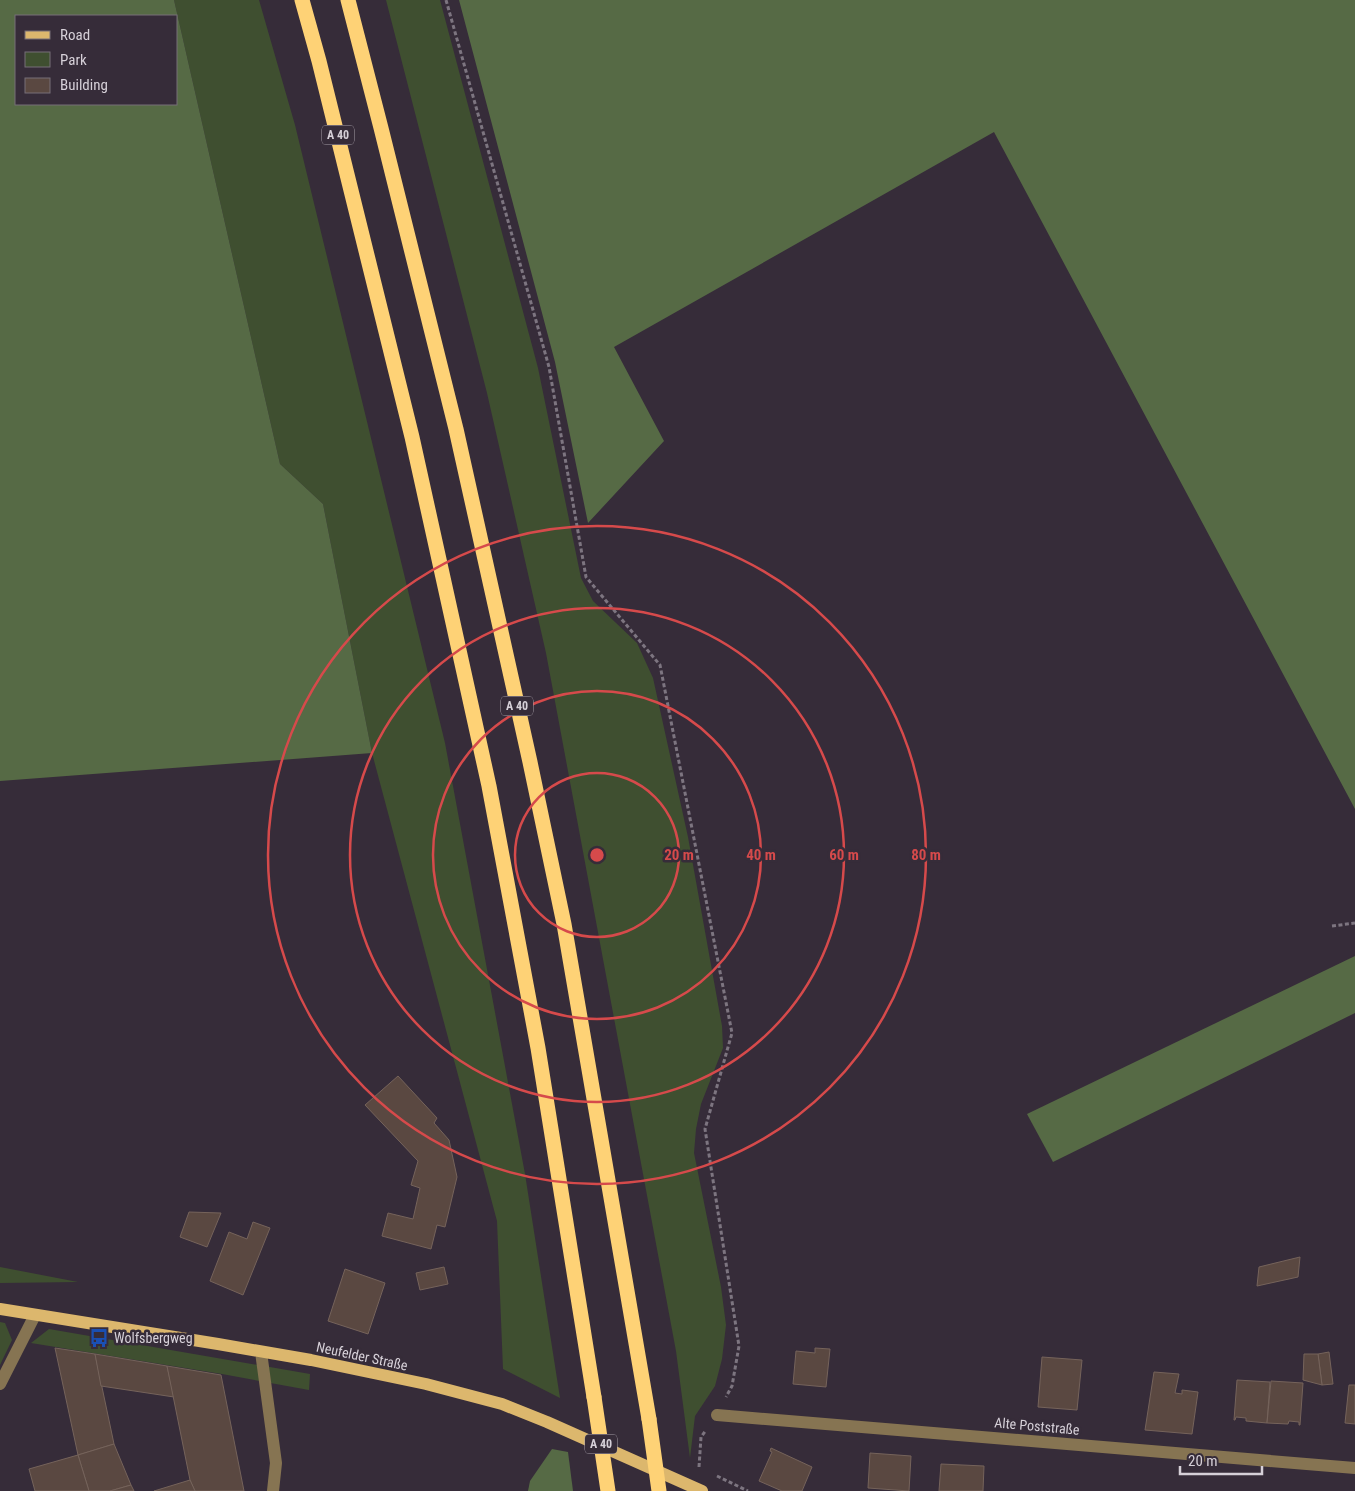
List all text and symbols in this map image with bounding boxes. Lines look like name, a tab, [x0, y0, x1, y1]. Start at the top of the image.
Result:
legend	[15, 15, 178, 105]
text: Road	[60, 26, 90, 44]
text: Park	[60, 51, 87, 69]
text: Building	[60, 76, 108, 94]
road number: A 40	[322, 126, 354, 144]
road number: A 40	[501, 696, 533, 716]
centre of rings	[588, 846, 606, 864]
text: 20 m	[664, 846, 694, 864]
text: 40 m	[746, 846, 776, 864]
text: 60 m	[829, 846, 859, 864]
text: 80 m	[911, 846, 941, 864]
bus stop icon: Wolfsbergweg	[88, 1327, 110, 1349]
place label: Wolfsbergweg	[114, 1330, 193, 1346]
street label: Neufelder Straße	[315, 1339, 410, 1374]
street label: Alte Poststraße	[994, 1414, 1081, 1438]
road number: A 40	[585, 1435, 617, 1454]
scale bar	[1180, 1444, 1262, 1476]
text: 20 m	[1188, 1452, 1218, 1470]

